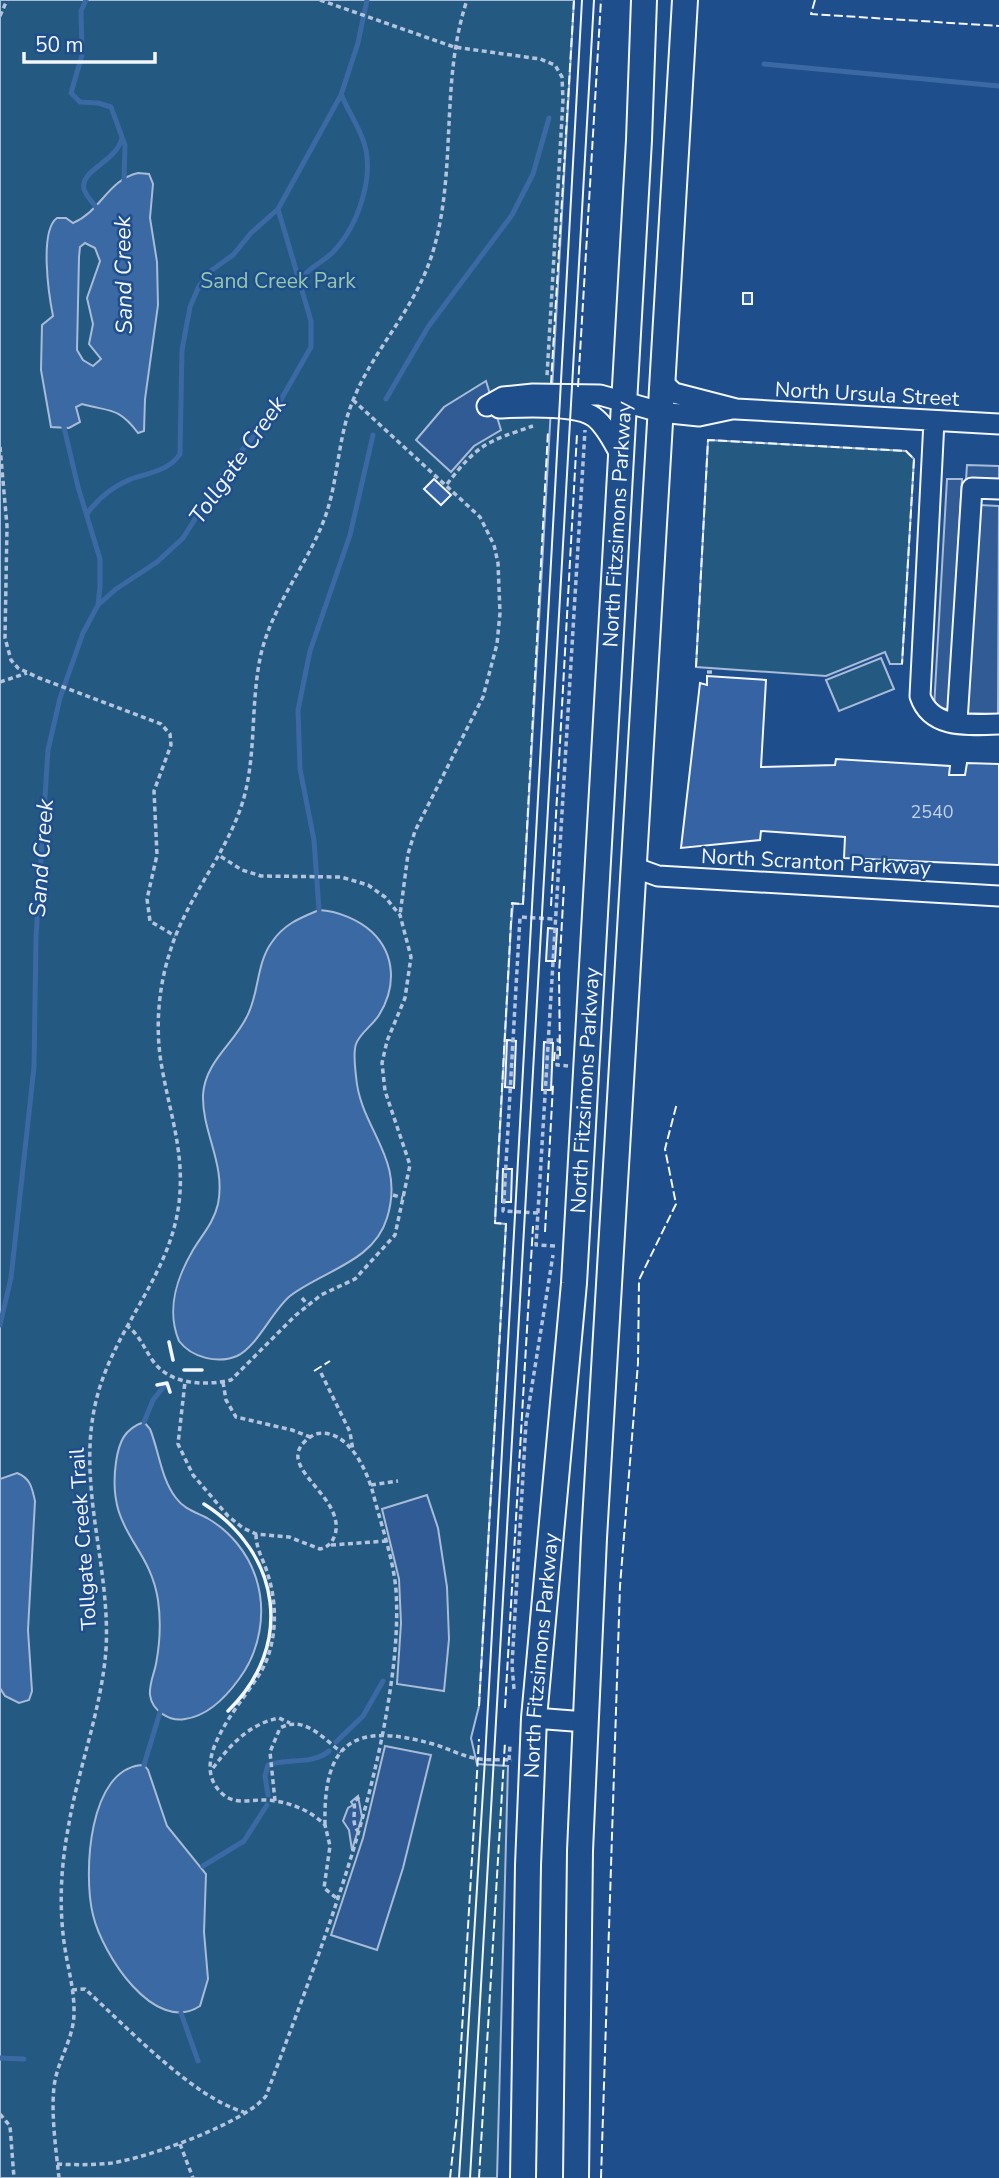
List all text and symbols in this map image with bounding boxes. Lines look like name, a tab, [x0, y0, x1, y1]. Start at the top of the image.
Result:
scale bar	[24, 21, 156, 65]
text: 50 m	[35, 31, 84, 59]
water label: Sand Creek	[107, 215, 140, 334]
park label: Sand Creek Park	[200, 267, 356, 295]
street label: North Ursula Street	[774, 375, 961, 413]
water label: Tollgate Creek	[182, 390, 293, 530]
street label: North Fitzsimons Parkway	[596, 400, 638, 648]
water label: Sand Creek	[22, 797, 61, 918]
house number: 2540	[910, 800, 954, 824]
street label: North Scranton Parkway	[700, 842, 932, 882]
street label: North Fitzsimons Parkway	[564, 966, 606, 1214]
street label: Tollgate Creek Trail	[63, 1446, 103, 1631]
street label: North Fitzsimons Parkway	[518, 1531, 565, 1779]

